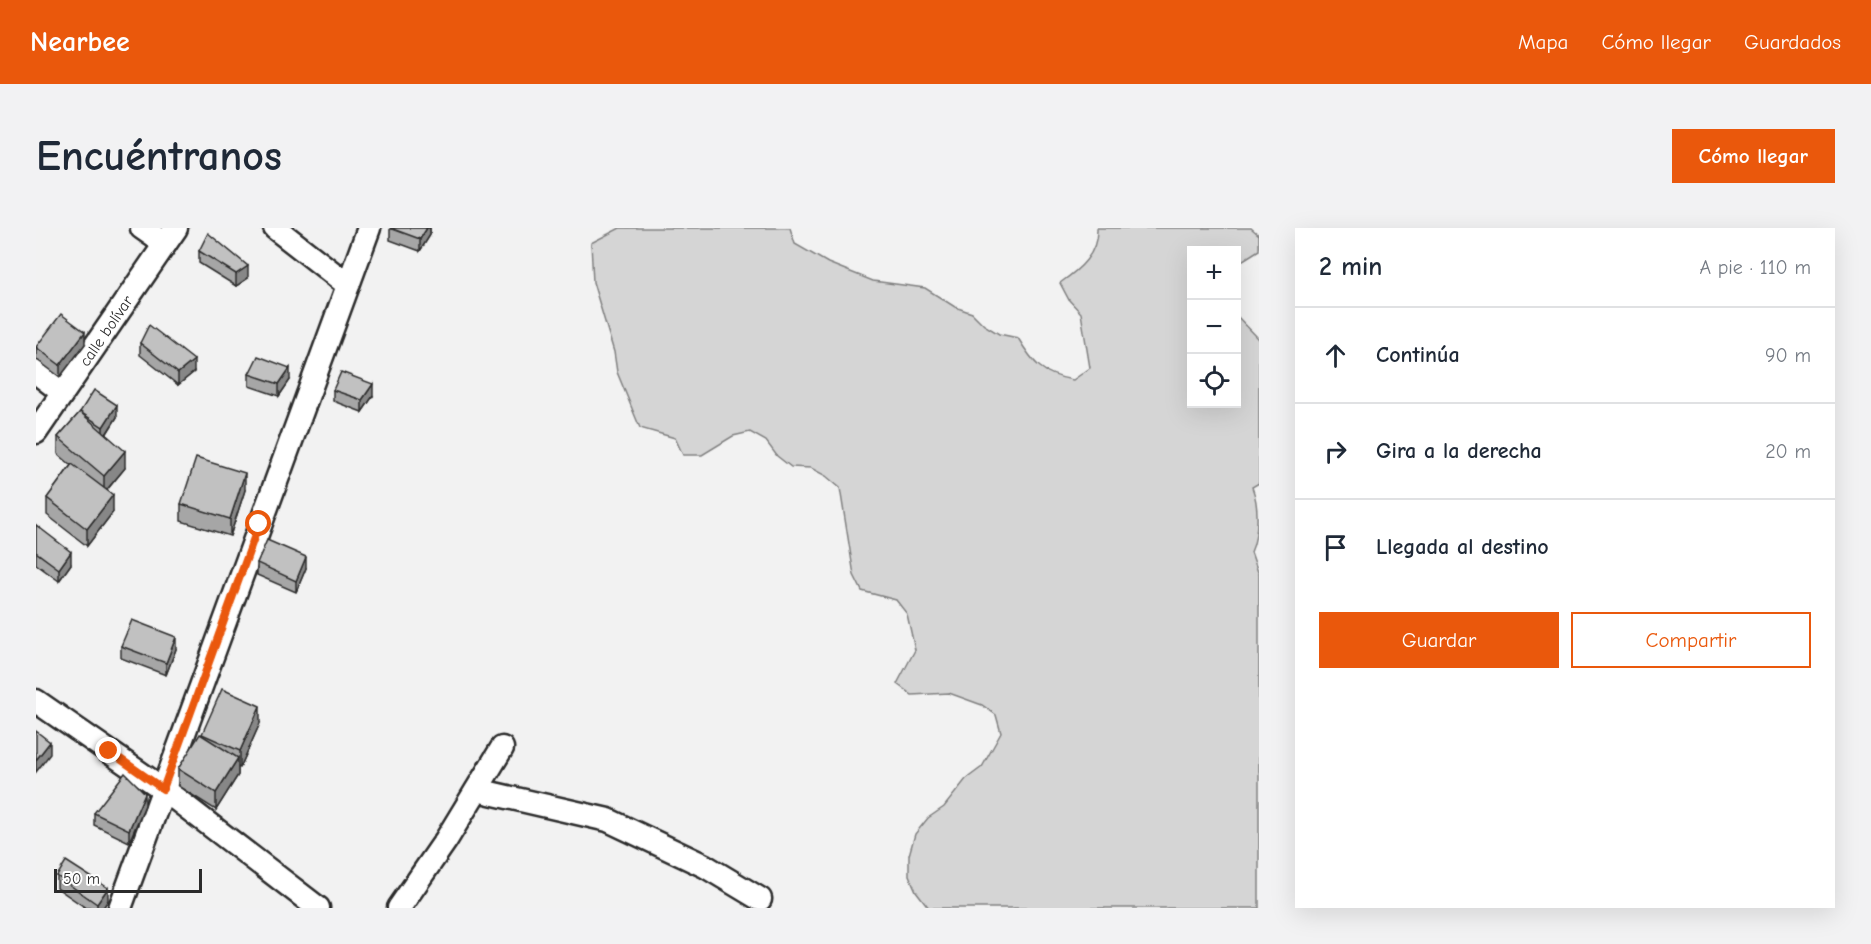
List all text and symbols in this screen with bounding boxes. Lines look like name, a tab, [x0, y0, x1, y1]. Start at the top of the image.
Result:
text: Nearbee	[30, 26, 130, 58]
text: Mapa	[1518, 30, 1568, 54]
text: Cómo llegar	[1601, 30, 1711, 54]
text: Guardados	[1744, 30, 1841, 54]
button: Cómo llegar	[1672, 129, 1835, 183]
text: Encuéntranos	[36, 132, 282, 181]
map controls	[1187, 246, 1241, 408]
button: +	[1187, 246, 1241, 300]
text: 2 min	[1319, 252, 1382, 282]
text: A pie · 110 m	[1699, 256, 1811, 279]
street label: calle bolívar	[76, 292, 137, 370]
button: −	[1187, 300, 1241, 354]
icon: ahead	[1319, 339, 1352, 372]
text: Continúa	[1376, 342, 1460, 368]
text: 90 m	[1765, 344, 1811, 367]
button: locate	[1187, 354, 1241, 408]
icon: right	[1319, 435, 1352, 468]
text: Gira a la derecha	[1376, 438, 1542, 464]
text: 20 m	[1765, 440, 1811, 463]
route start	[245, 510, 271, 536]
icon: arrive	[1319, 531, 1352, 564]
text: Llegada al destino	[1376, 534, 1549, 560]
button: Guardar	[1319, 612, 1559, 668]
button: Compartir	[1571, 612, 1811, 668]
route end	[95, 737, 121, 763]
scale bar	[54, 866, 202, 894]
text: 50 m	[63, 870, 100, 888]

